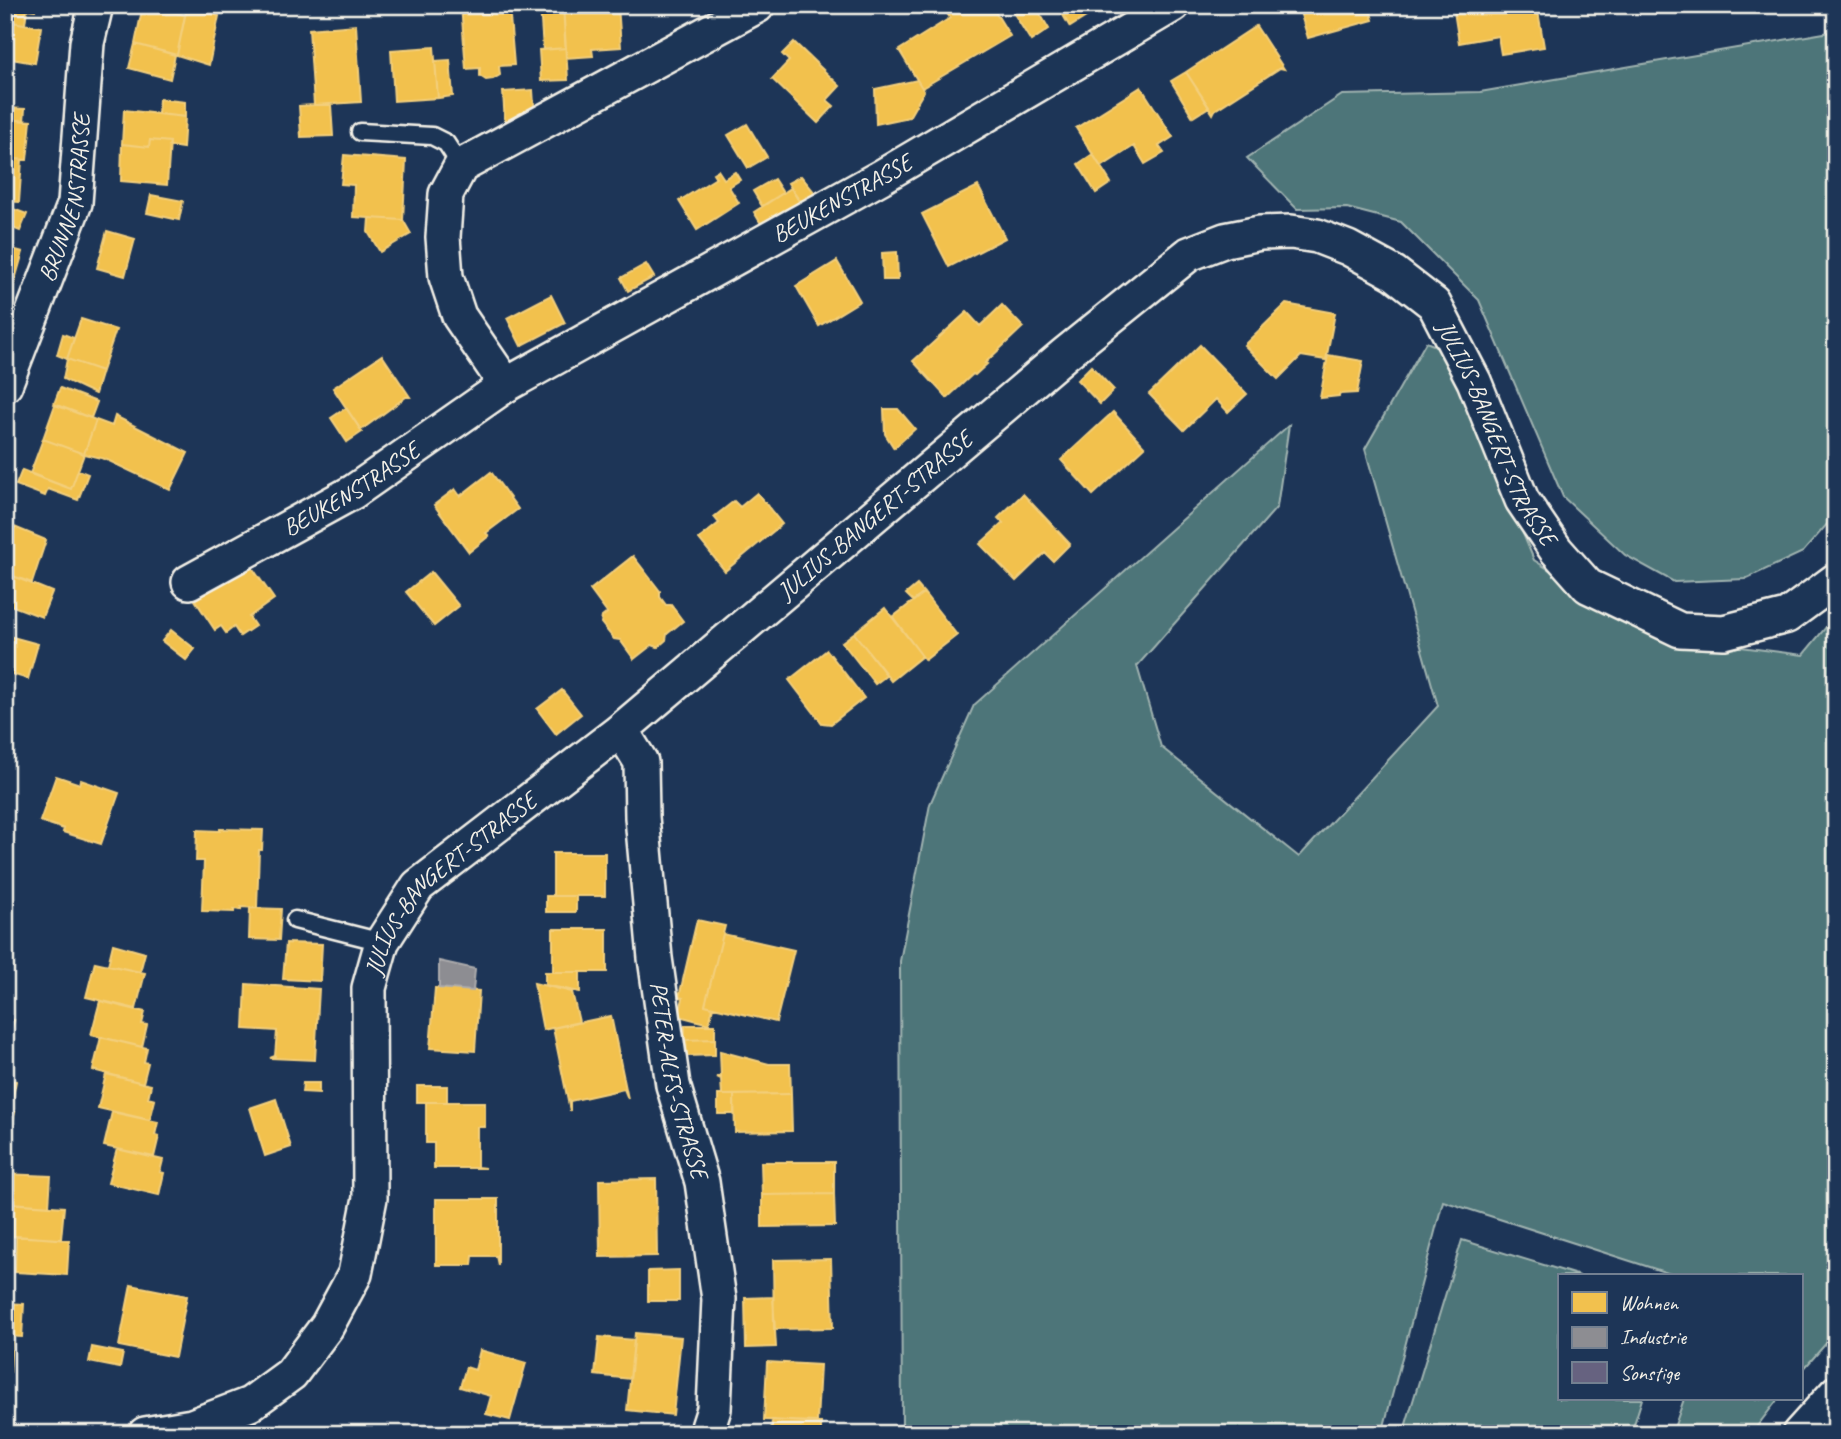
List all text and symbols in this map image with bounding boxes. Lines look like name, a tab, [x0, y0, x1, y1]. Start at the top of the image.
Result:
street label: BRUNNENSTRASSE	[31, 110, 97, 286]
street label: BEUKENSTRASSE	[767, 146, 920, 249]
street label: JULIUS-BANGERT-STRASSE	[1430, 315, 1565, 553]
street label: JULIUS-BANGERT-STRASSE	[770, 422, 981, 607]
street label: BEUKENSTRASSE	[278, 434, 428, 543]
street label: JULIUS-BANGERT-STRASSE	[358, 784, 545, 980]
street label: PETER-ALFS-STRASSE	[644, 980, 716, 1185]
legend	[1558, 1274, 1802, 1400]
text: Wohnen	[1620, 1290, 1680, 1316]
text: Industrie	[1620, 1324, 1687, 1350]
text: Sonstige	[1620, 1360, 1680, 1386]

